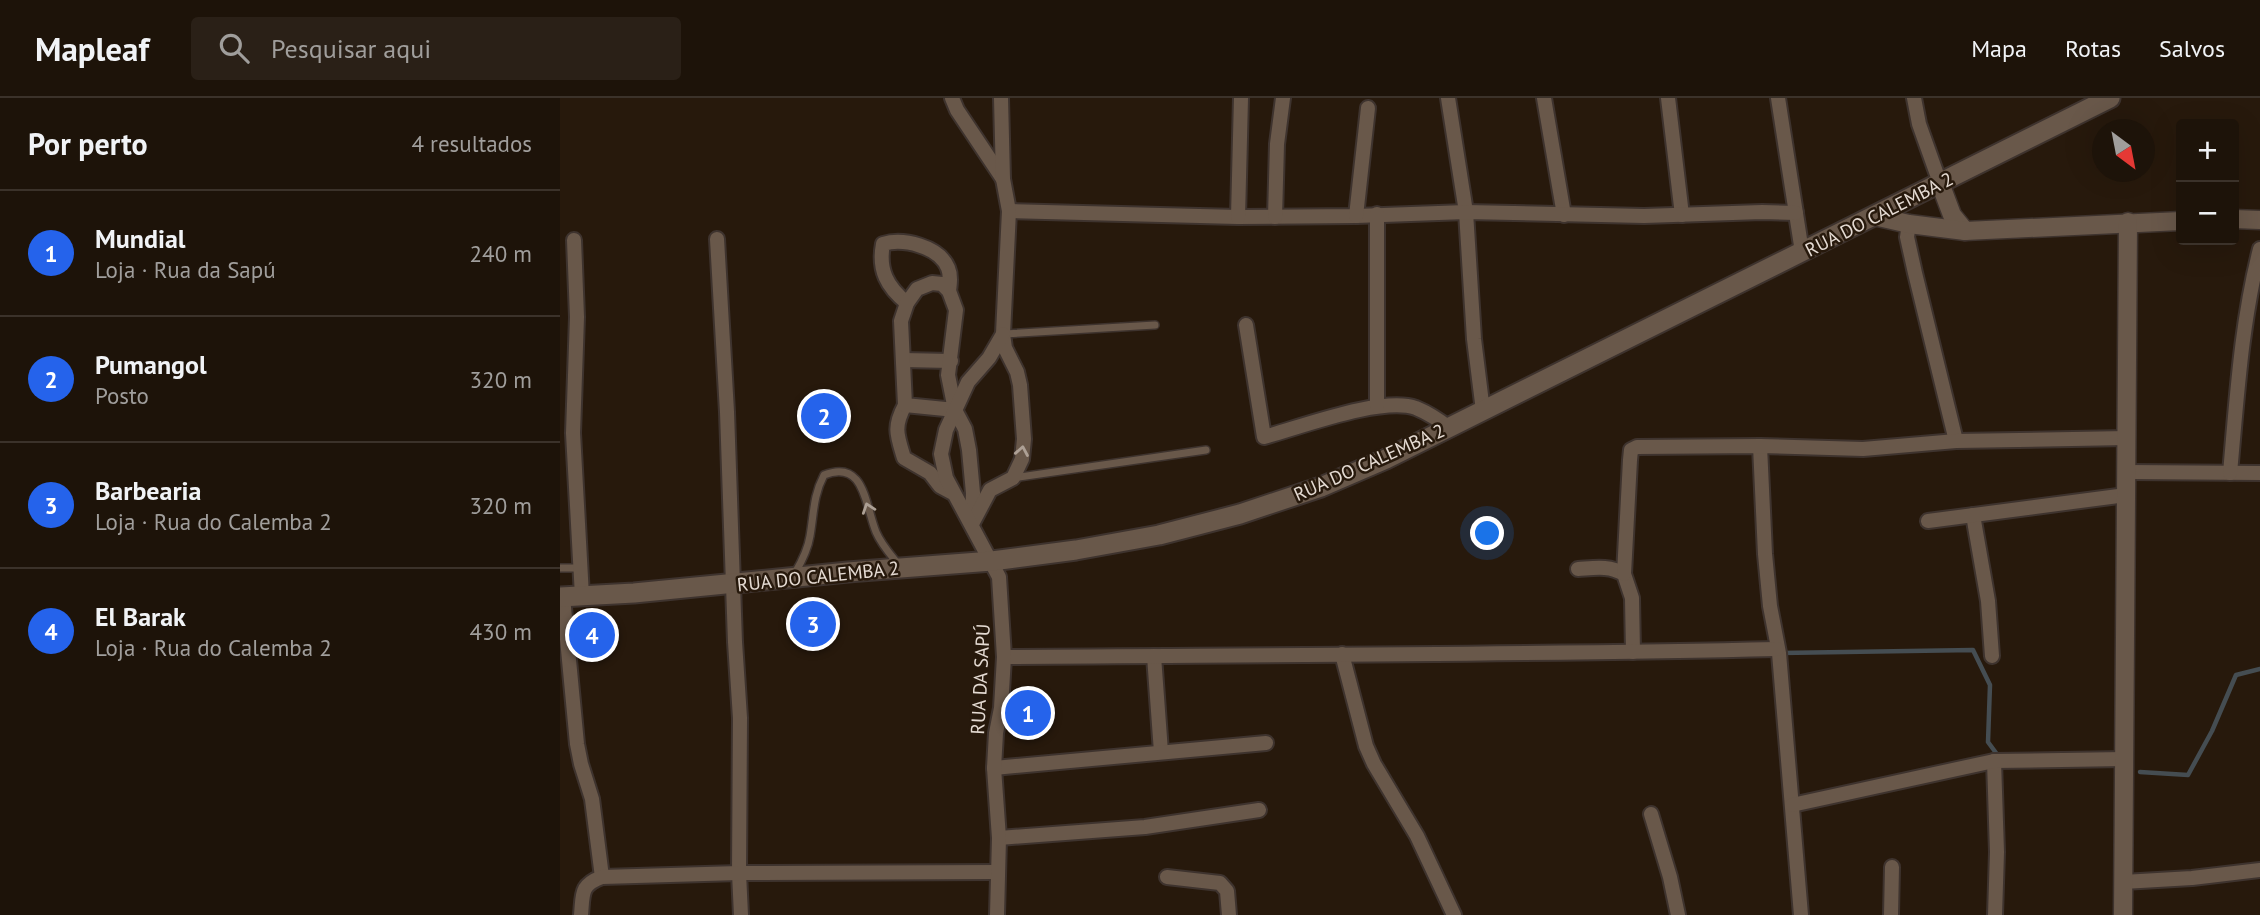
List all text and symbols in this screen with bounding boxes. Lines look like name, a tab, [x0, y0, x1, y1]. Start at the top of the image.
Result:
search box	[191, 17, 681, 80]
text: Mapleaf	[35, 27, 149, 70]
icon: search	[215, 29, 253, 67]
text: Pesquisar aqui	[271, 32, 431, 65]
text: Mapa	[1971, 33, 2027, 64]
text: Rotas	[2065, 33, 2121, 64]
text: Salvos	[2159, 33, 2225, 64]
north arrow	[2092, 119, 2155, 182]
map controls	[2176, 119, 2239, 245]
button: +	[2176, 119, 2239, 182]
text: Por perto	[28, 124, 148, 163]
text: 4 resultados	[411, 129, 532, 158]
street label: RUA DO CALEMBA 2	[1801, 166, 1957, 262]
button: −	[2176, 182, 2239, 245]
text: Mundial	[95, 222, 186, 255]
text: 1	[44, 239, 58, 268]
text: 240 m	[470, 239, 532, 268]
text: Loja · Rua da Sapú	[95, 255, 276, 284]
text: Pumangol	[95, 348, 207, 381]
text: 2	[44, 365, 58, 394]
text: 320 m	[470, 365, 532, 394]
text: Posto	[95, 381, 149, 410]
pin: 2	[801, 390, 847, 442]
street label: RUA DO CALEMBA 2	[1290, 418, 1448, 506]
one-way arrow	[1014, 445, 1029, 457]
text: Barbearia	[95, 474, 201, 507]
text: 3	[44, 491, 58, 520]
text: 320 m	[470, 491, 532, 520]
one-way arrow	[862, 503, 876, 515]
text: Loja · Rua do Calemba 2	[95, 507, 332, 536]
your location	[1470, 516, 1504, 550]
street label: RUA DO CALEMBA 2	[736, 556, 900, 596]
pin: 3	[790, 598, 836, 650]
text: El Barak	[95, 600, 186, 633]
pin: 4	[569, 609, 615, 661]
text: 4	[44, 617, 58, 646]
text: 430 m	[470, 617, 532, 646]
street label: RUA DA SAPÚ	[965, 623, 995, 735]
text: Loja · Rua do Calemba 2	[95, 633, 332, 662]
pin: 1	[1005, 687, 1051, 739]

